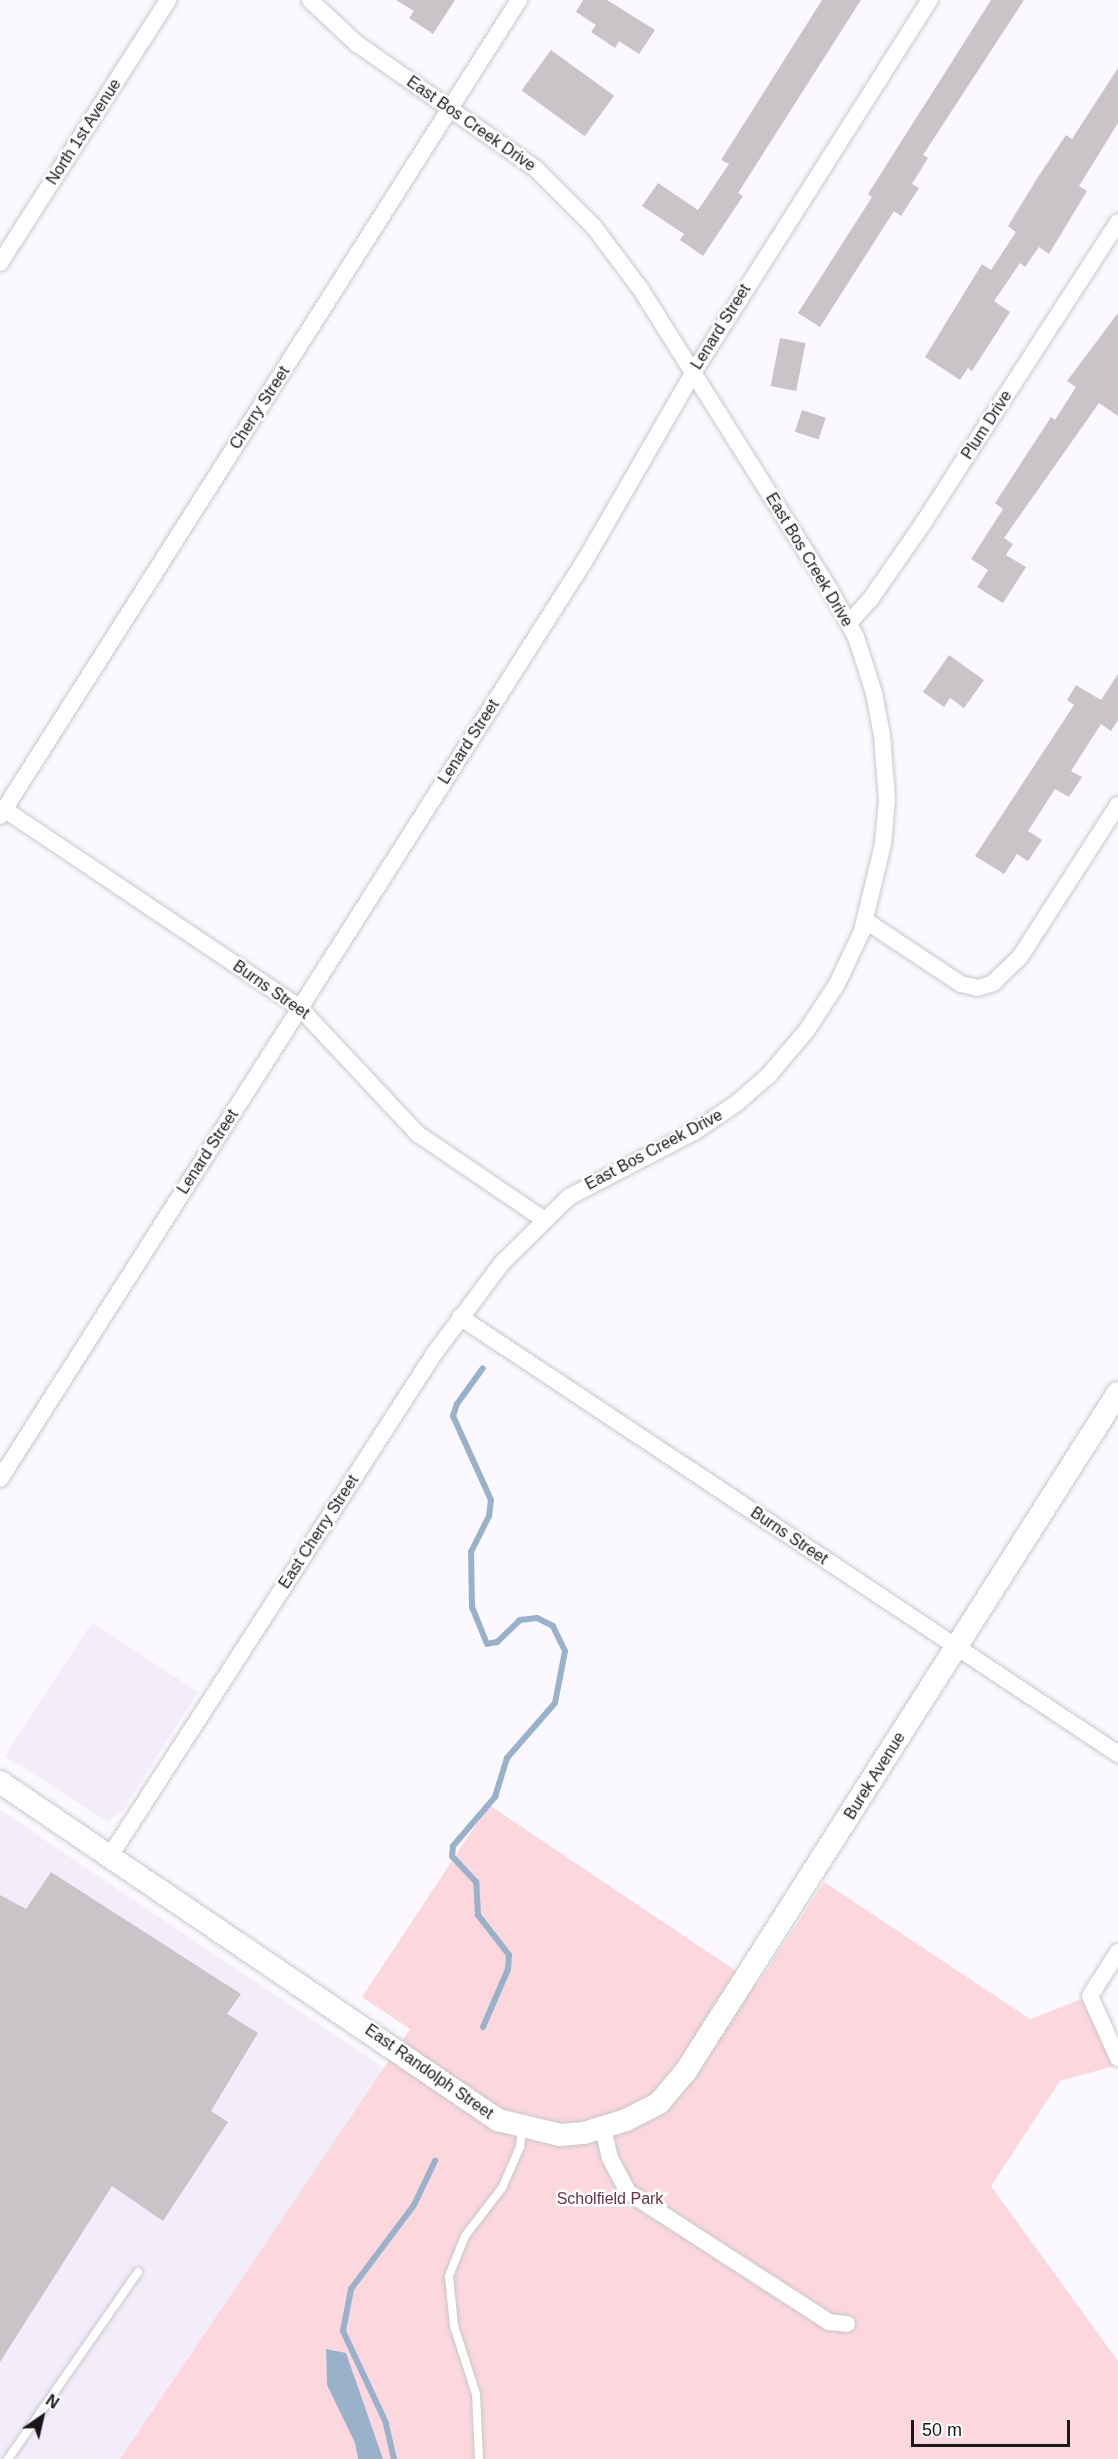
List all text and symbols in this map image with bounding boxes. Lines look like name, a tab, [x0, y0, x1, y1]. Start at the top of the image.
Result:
street label: East Bos Creek Drive	[403, 72, 539, 176]
street label: North 1st Avenue	[42, 75, 126, 189]
street label: Lenard Street	[687, 281, 755, 373]
street label: Cherry Street	[226, 363, 294, 453]
street label: Plum Drive	[958, 387, 1016, 463]
street label: East Bos Creek Drive	[761, 490, 857, 630]
street label: Lenard Street	[435, 696, 503, 788]
street label: Burns Street	[229, 957, 313, 1023]
street label: Lenard Street	[174, 1106, 242, 1198]
street label: East Bos Creek Drive	[582, 1106, 726, 1194]
street label: East Cherry Street	[275, 1472, 363, 1592]
street label: Burns Street	[747, 1503, 831, 1569]
street label: Burek Avenue	[840, 1728, 910, 1824]
street label: East Randolph Street	[361, 2021, 497, 2123]
park label: Scholfield Park	[557, 2189, 663, 2209]
north arrow	[12, 2387, 72, 2447]
text: N	[43, 2391, 62, 2412]
scale bar	[914, 2408, 1073, 2446]
text: 50 m	[922, 2420, 962, 2440]

